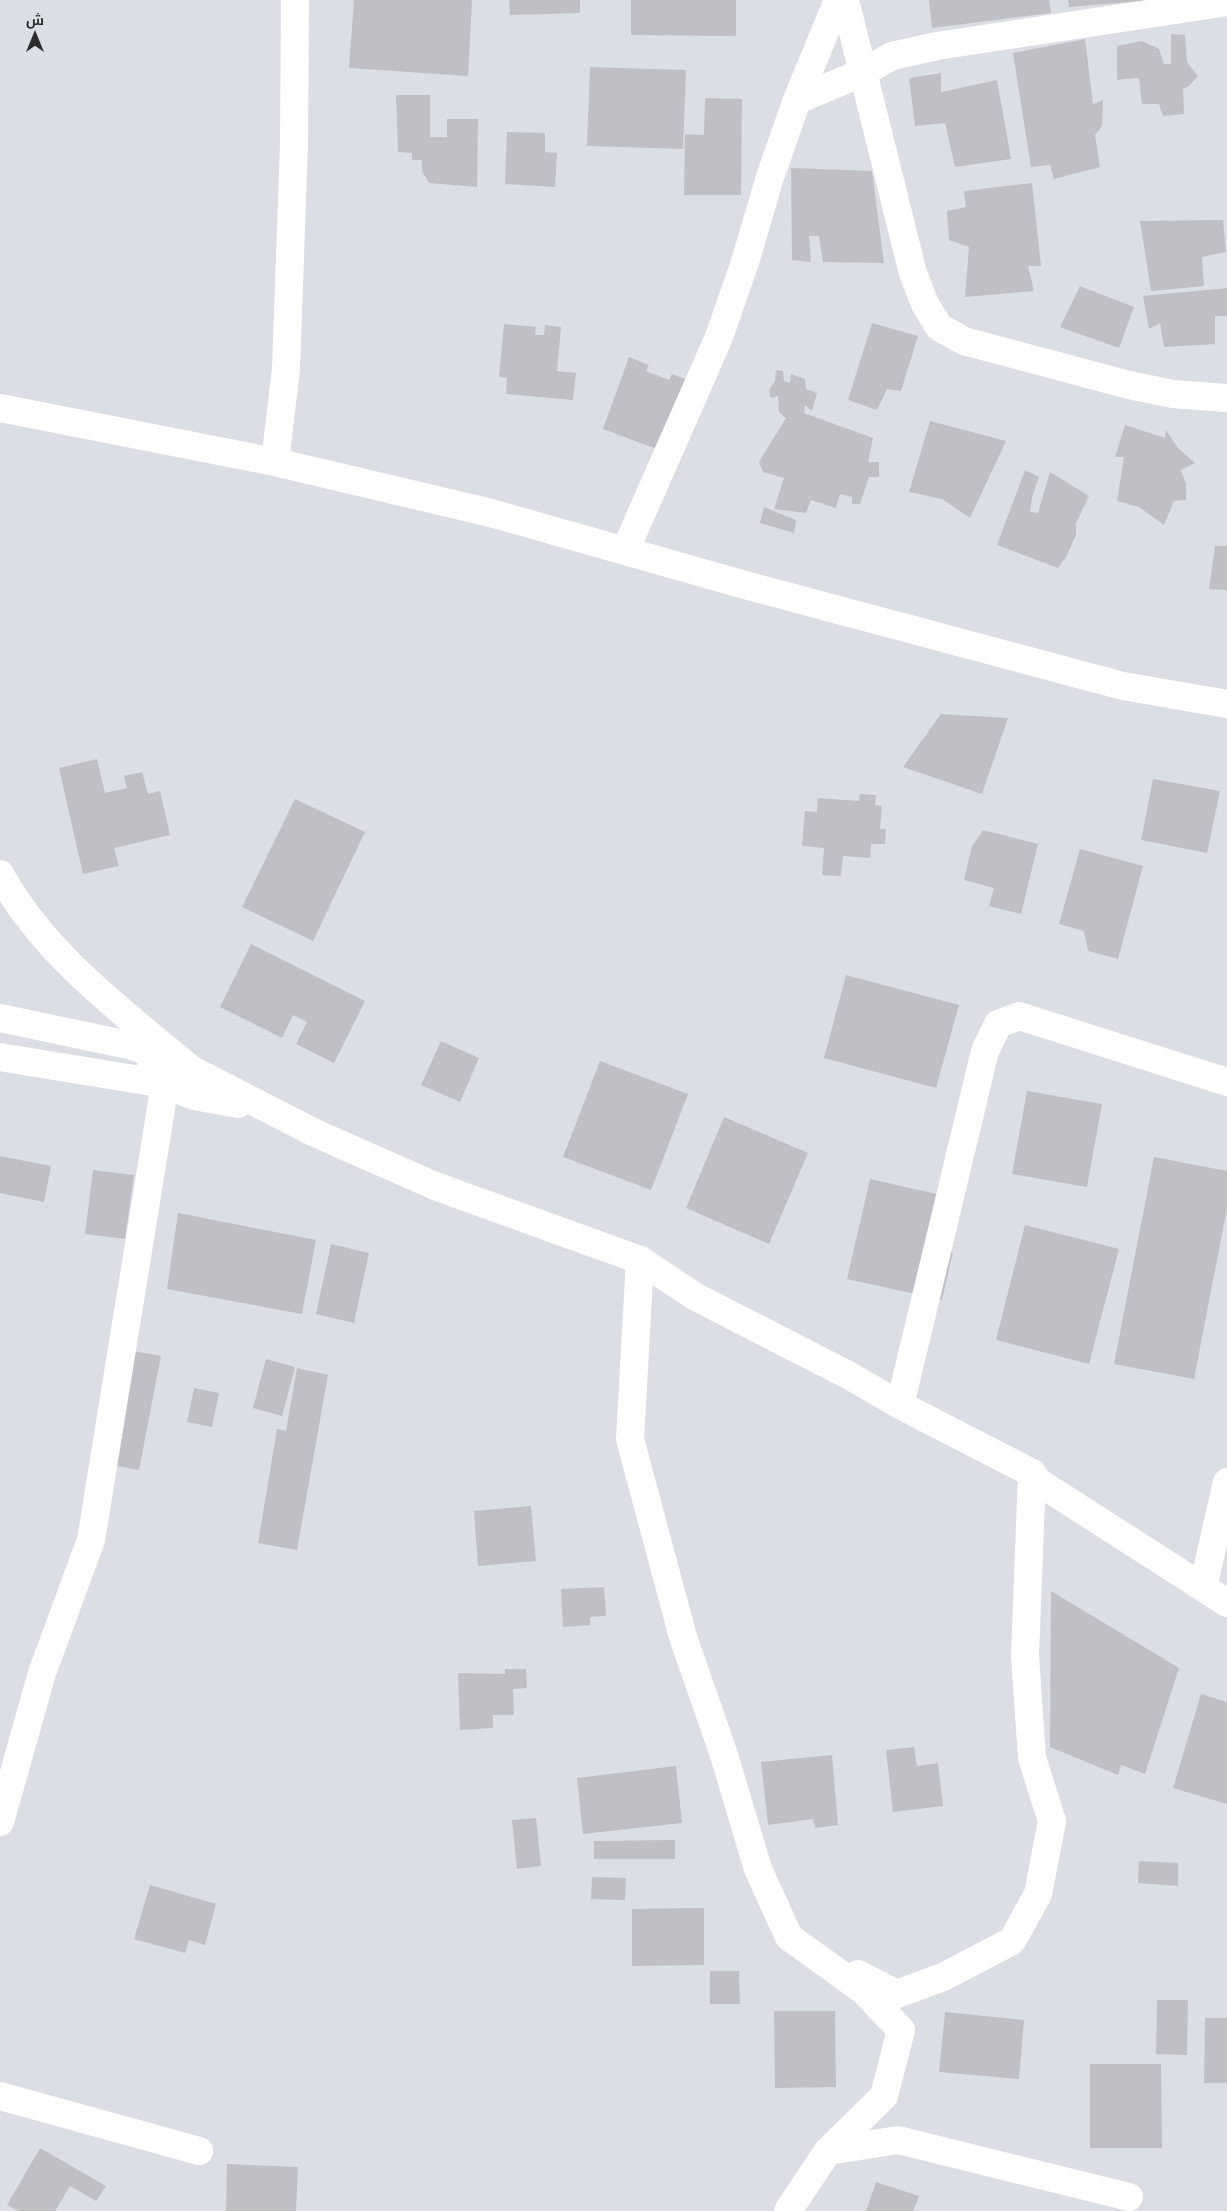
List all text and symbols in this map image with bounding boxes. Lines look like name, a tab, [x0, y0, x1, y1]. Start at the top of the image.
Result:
north arrow	[10, 10, 60, 60]
text: ش	[26, 11, 44, 29]

